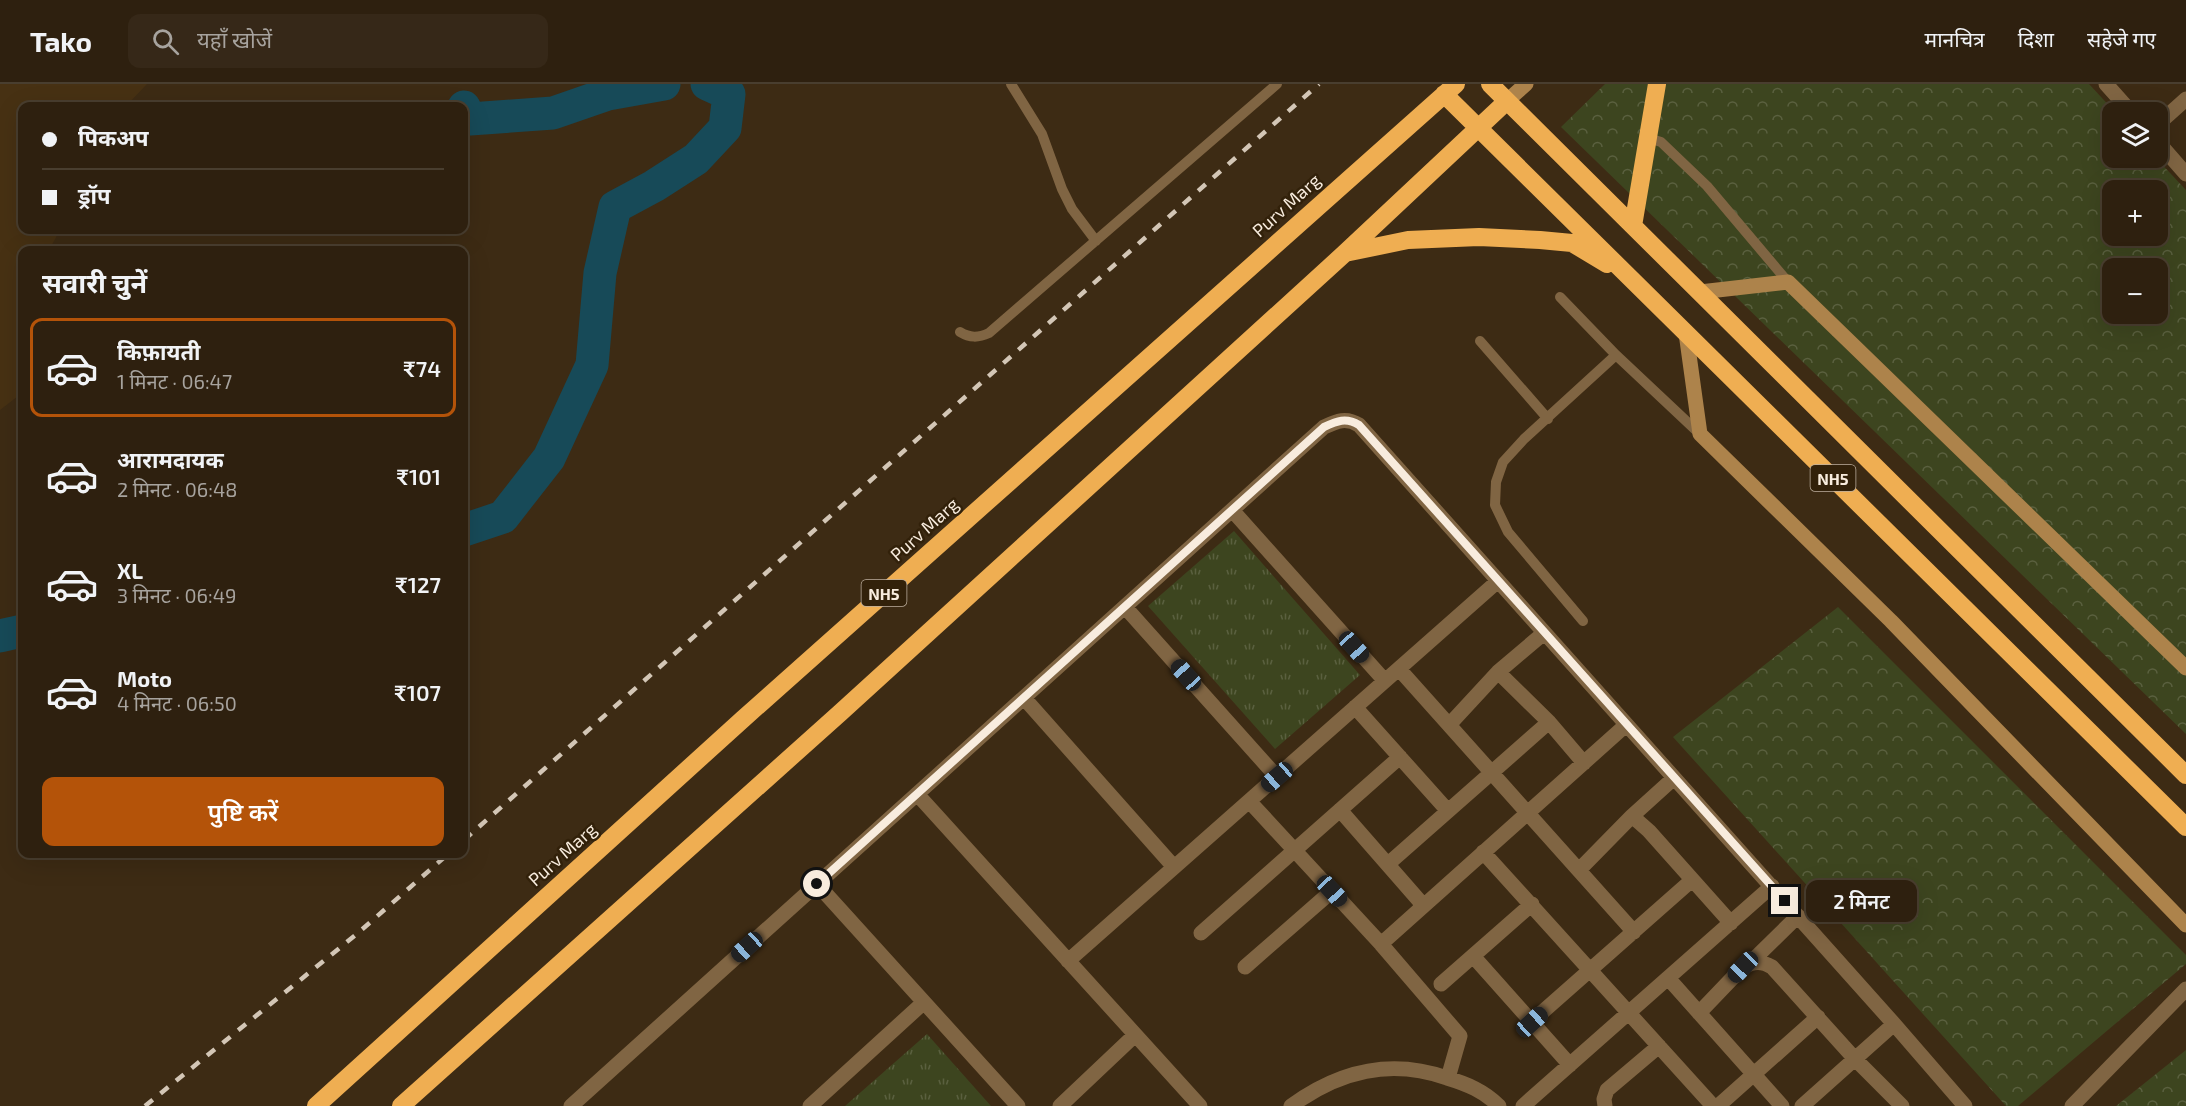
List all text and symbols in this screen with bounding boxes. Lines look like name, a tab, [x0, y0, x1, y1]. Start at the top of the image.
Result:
search box	[128, 14, 548, 68]
text: Tako	[30, 24, 92, 58]
icon: search	[149, 25, 182, 58]
text: यहाँ खोजें	[197, 26, 272, 52]
text: मानचित्र	[1925, 26, 1985, 51]
text: दिशा	[2018, 26, 2054, 51]
text: सहेजे गए	[2087, 26, 2156, 51]
map controls	[2102, 102, 2168, 324]
button: layers	[2102, 102, 2168, 168]
text: पिकअप	[78, 124, 149, 150]
street label: Purv Marg	[1247, 169, 1325, 241]
button: +	[2102, 180, 2168, 246]
text: ड्रॉप	[78, 182, 111, 208]
button: −	[2102, 258, 2168, 324]
text: सवारी चुनें	[42, 266, 147, 298]
text: किफ़ायती	[117, 338, 201, 364]
icon: car	[45, 341, 99, 395]
text: ₹74	[403, 355, 441, 381]
text: 1 मिनट · 06:47	[117, 369, 232, 393]
text: आरामदायक	[117, 446, 224, 472]
icon: car	[45, 449, 99, 503]
text: ₹101	[396, 463, 441, 489]
road number: NH5	[1810, 465, 1856, 491]
text: 2 मिनट · 06:48	[117, 477, 237, 501]
street label: Purv Marg	[885, 493, 963, 565]
icon: car	[45, 557, 99, 611]
text: XL	[117, 557, 143, 583]
text: ₹127	[395, 571, 441, 597]
road number: NH5	[862, 580, 906, 606]
text: 3 मिनट · 06:49	[117, 583, 237, 607]
car	[1335, 628, 1373, 666]
car	[1167, 656, 1205, 694]
icon: car	[45, 665, 99, 719]
text: Moto	[117, 665, 172, 691]
text: ₹107	[394, 679, 441, 705]
text: 4 मिनट · 06:50	[117, 691, 237, 715]
car	[1258, 758, 1296, 796]
button: पुष्टि करें	[42, 777, 444, 846]
street label: Purv Marg	[523, 818, 601, 890]
route start	[803, 870, 830, 897]
car	[1313, 872, 1351, 910]
callout: 2 मिनट	[1806, 880, 1917, 922]
route end	[1771, 887, 1798, 914]
text: 2 मिनट	[1833, 889, 1890, 913]
car	[728, 928, 766, 966]
car	[1724, 948, 1762, 986]
car	[1513, 1003, 1551, 1041]

